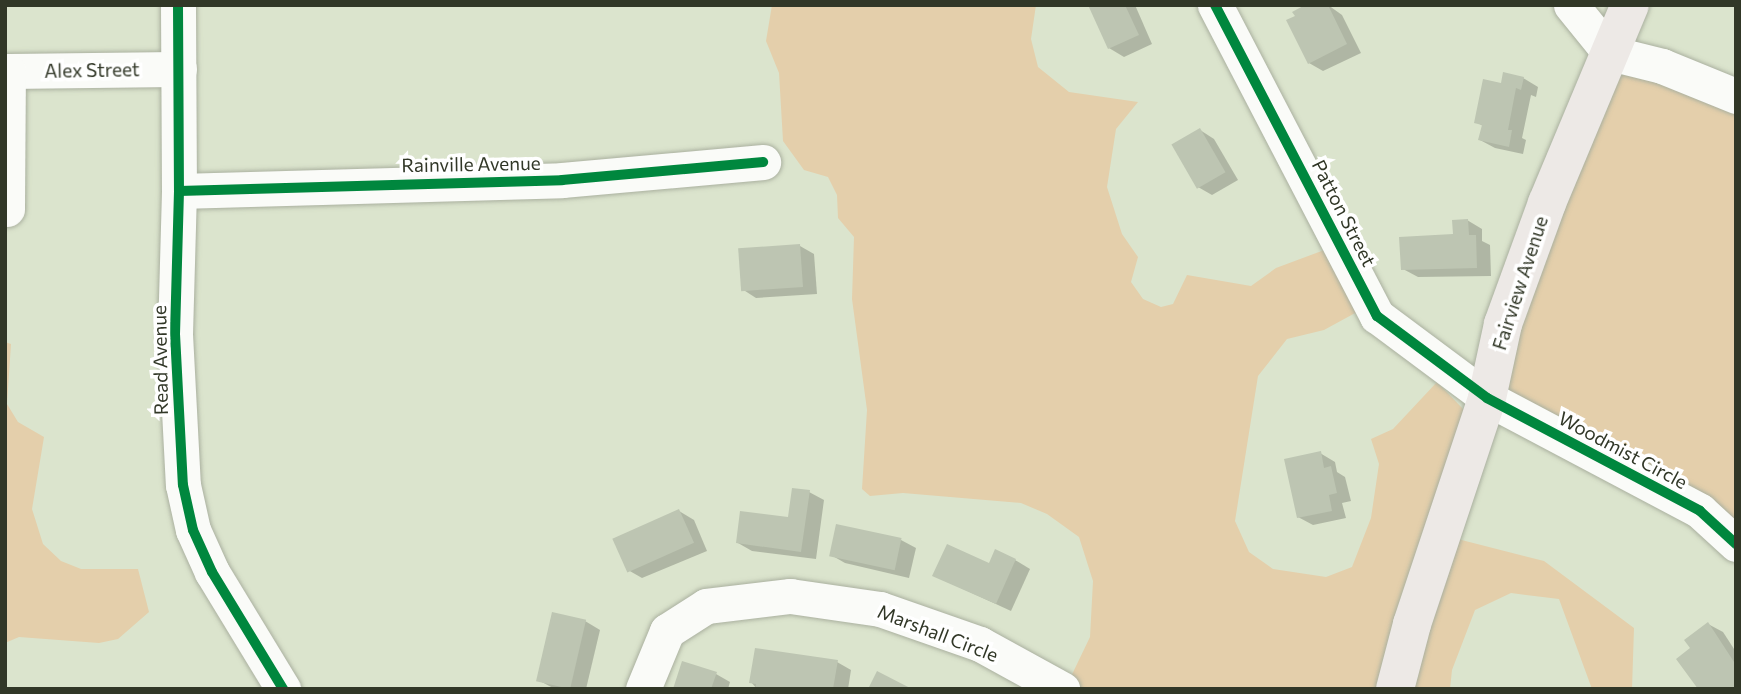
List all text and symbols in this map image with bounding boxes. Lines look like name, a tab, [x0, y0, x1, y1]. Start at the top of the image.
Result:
street label: Alex Street	[44, 58, 140, 82]
street label: Rainville Avenue	[401, 151, 541, 177]
street label: Patton Street	[1307, 156, 1381, 270]
street label: Fairview Avenue	[1488, 213, 1552, 353]
street label: Read Avenue	[148, 305, 172, 415]
street label: Woodmist Circle	[1555, 406, 1691, 494]
street label: Marshall Circle	[874, 600, 1002, 666]

